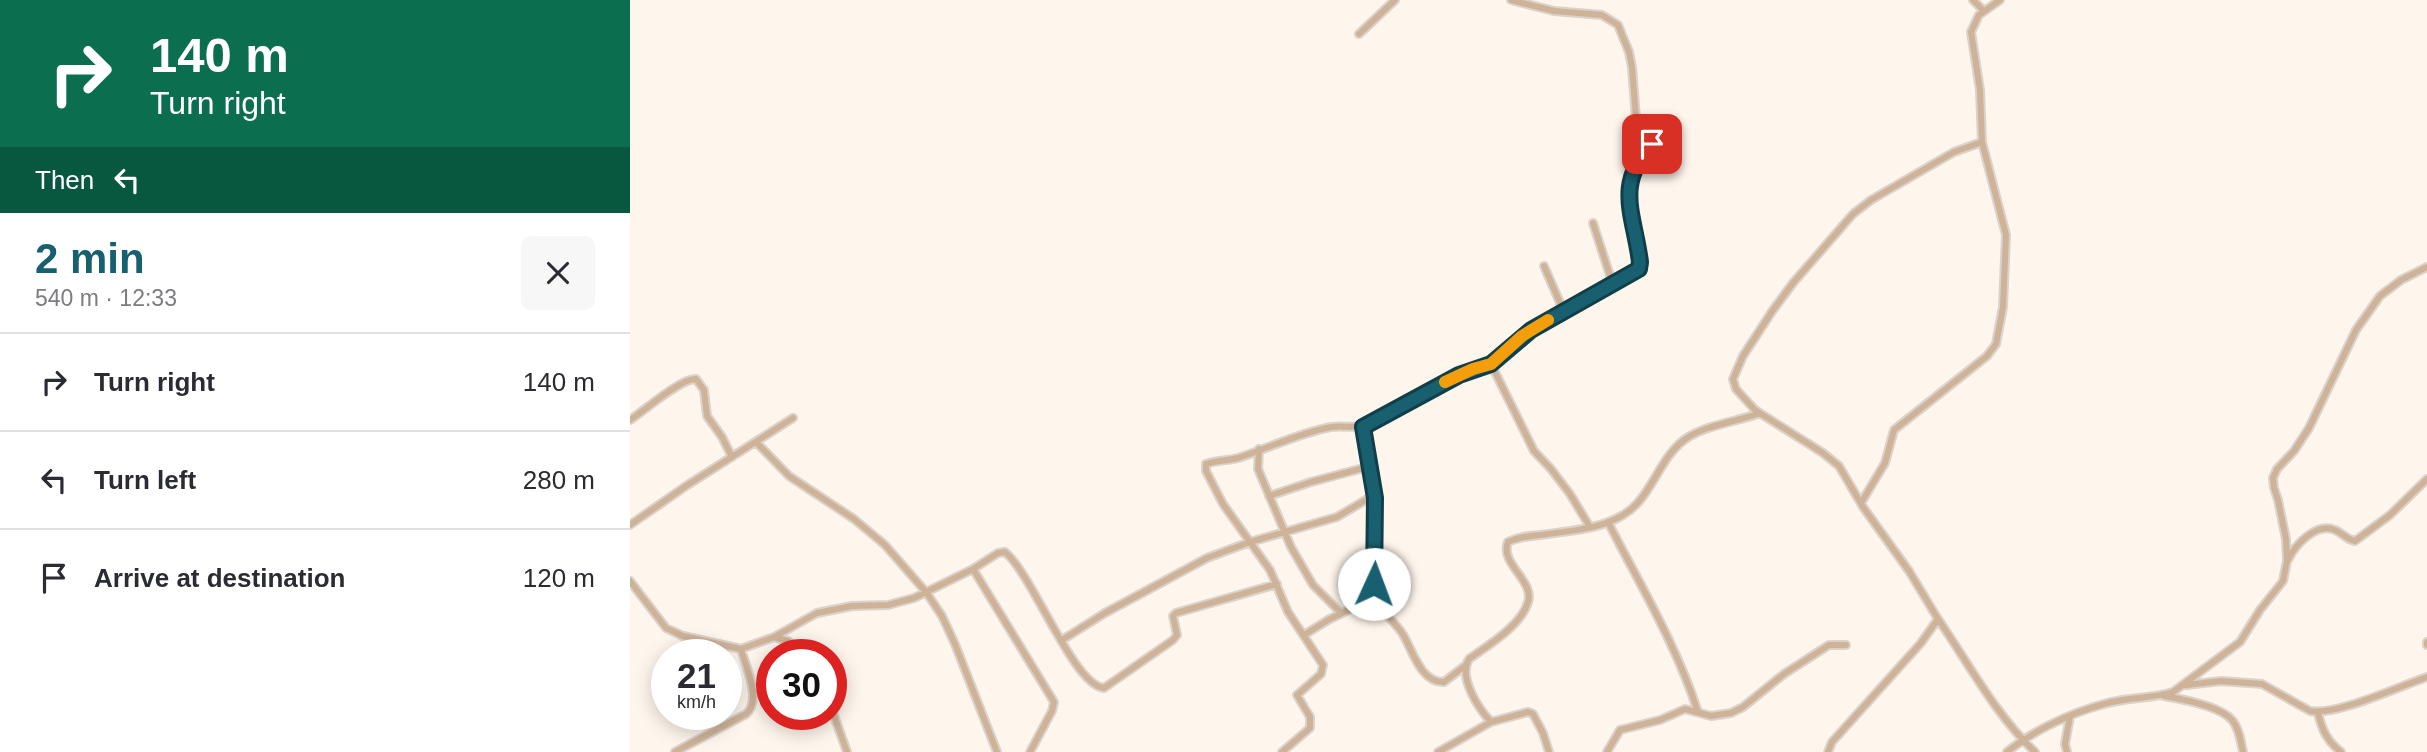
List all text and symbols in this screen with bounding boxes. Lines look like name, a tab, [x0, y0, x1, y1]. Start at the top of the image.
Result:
icon: right	[35, 28, 126, 119]
text: 140 m	[150, 28, 289, 82]
text: Turn right	[150, 85, 286, 121]
pin	[1622, 114, 1682, 174]
icon: arrive	[1633, 125, 1671, 163]
icon: left	[108, 161, 146, 199]
text: Then	[35, 165, 94, 195]
text: 2 min	[35, 235, 145, 282]
button: close	[521, 236, 595, 310]
text: 540 m · 12:33	[35, 285, 177, 311]
icon: right	[35, 363, 73, 401]
text: Turn right	[94, 367, 215, 397]
text: 140 m	[523, 367, 595, 397]
icon: left	[35, 461, 73, 499]
text: Turn left	[94, 465, 196, 495]
text: 280 m	[523, 465, 595, 495]
position arrow	[1337, 547, 1411, 621]
icon: arrive	[35, 559, 73, 597]
text: Arrive at destination	[94, 563, 345, 593]
text: 120 m	[523, 563, 595, 593]
speed limit sign: 30	[756, 639, 847, 730]
text: 21	[677, 656, 716, 695]
text: km/h	[677, 692, 716, 712]

